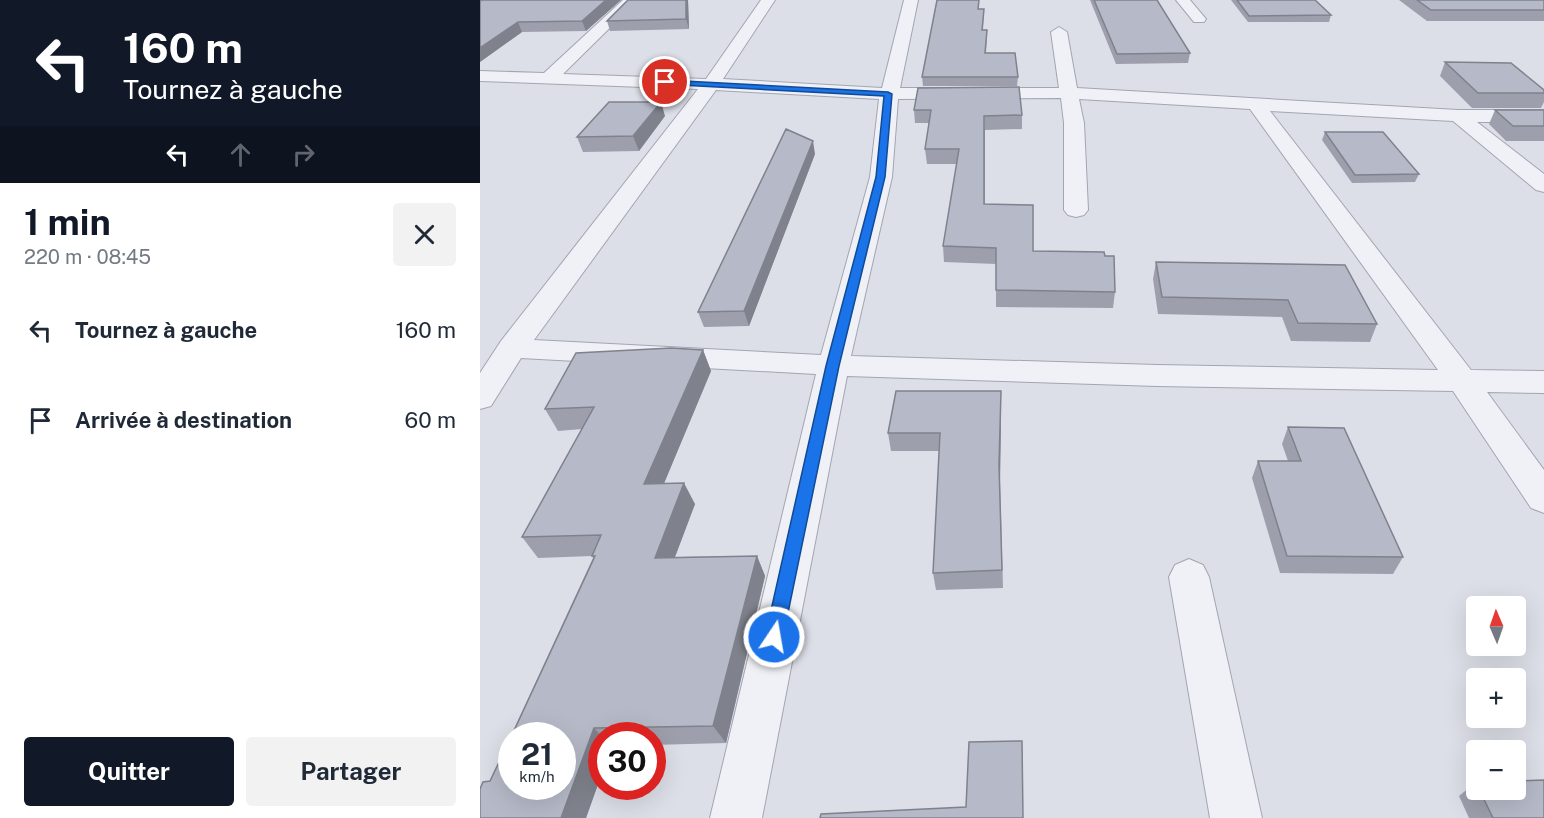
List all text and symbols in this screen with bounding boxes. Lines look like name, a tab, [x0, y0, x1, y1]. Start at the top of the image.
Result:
text: 160 m	[123, 23, 243, 72]
icon: left	[24, 24, 102, 102]
pin	[639, 56, 690, 107]
icon: arrive	[648, 65, 681, 98]
text: Tournez à gauche	[123, 73, 343, 105]
icon: left	[161, 138, 194, 171]
icon: ahead	[224, 138, 257, 171]
icon: right	[287, 138, 320, 171]
text: 1 min	[24, 201, 111, 243]
button: close	[393, 203, 456, 266]
text: 220 m · 08:45	[24, 245, 151, 269]
icon: left	[24, 314, 57, 347]
text: Tournez à gauche	[75, 317, 257, 343]
text: 160 m	[396, 317, 456, 343]
icon: arrive	[24, 404, 57, 437]
text: Arrivée à destination	[75, 407, 292, 433]
text: 60 m	[405, 407, 456, 433]
north arrow	[1466, 596, 1526, 656]
map controls	[1466, 596, 1526, 800]
position arrow	[742, 605, 806, 669]
button: +	[1466, 668, 1526, 728]
speed limit sign: 30	[588, 722, 666, 800]
text: 21	[521, 736, 553, 772]
button: Quitter	[24, 737, 234, 806]
button: Partager	[246, 737, 456, 806]
button: −	[1466, 740, 1526, 800]
text: km/h	[519, 768, 555, 785]

